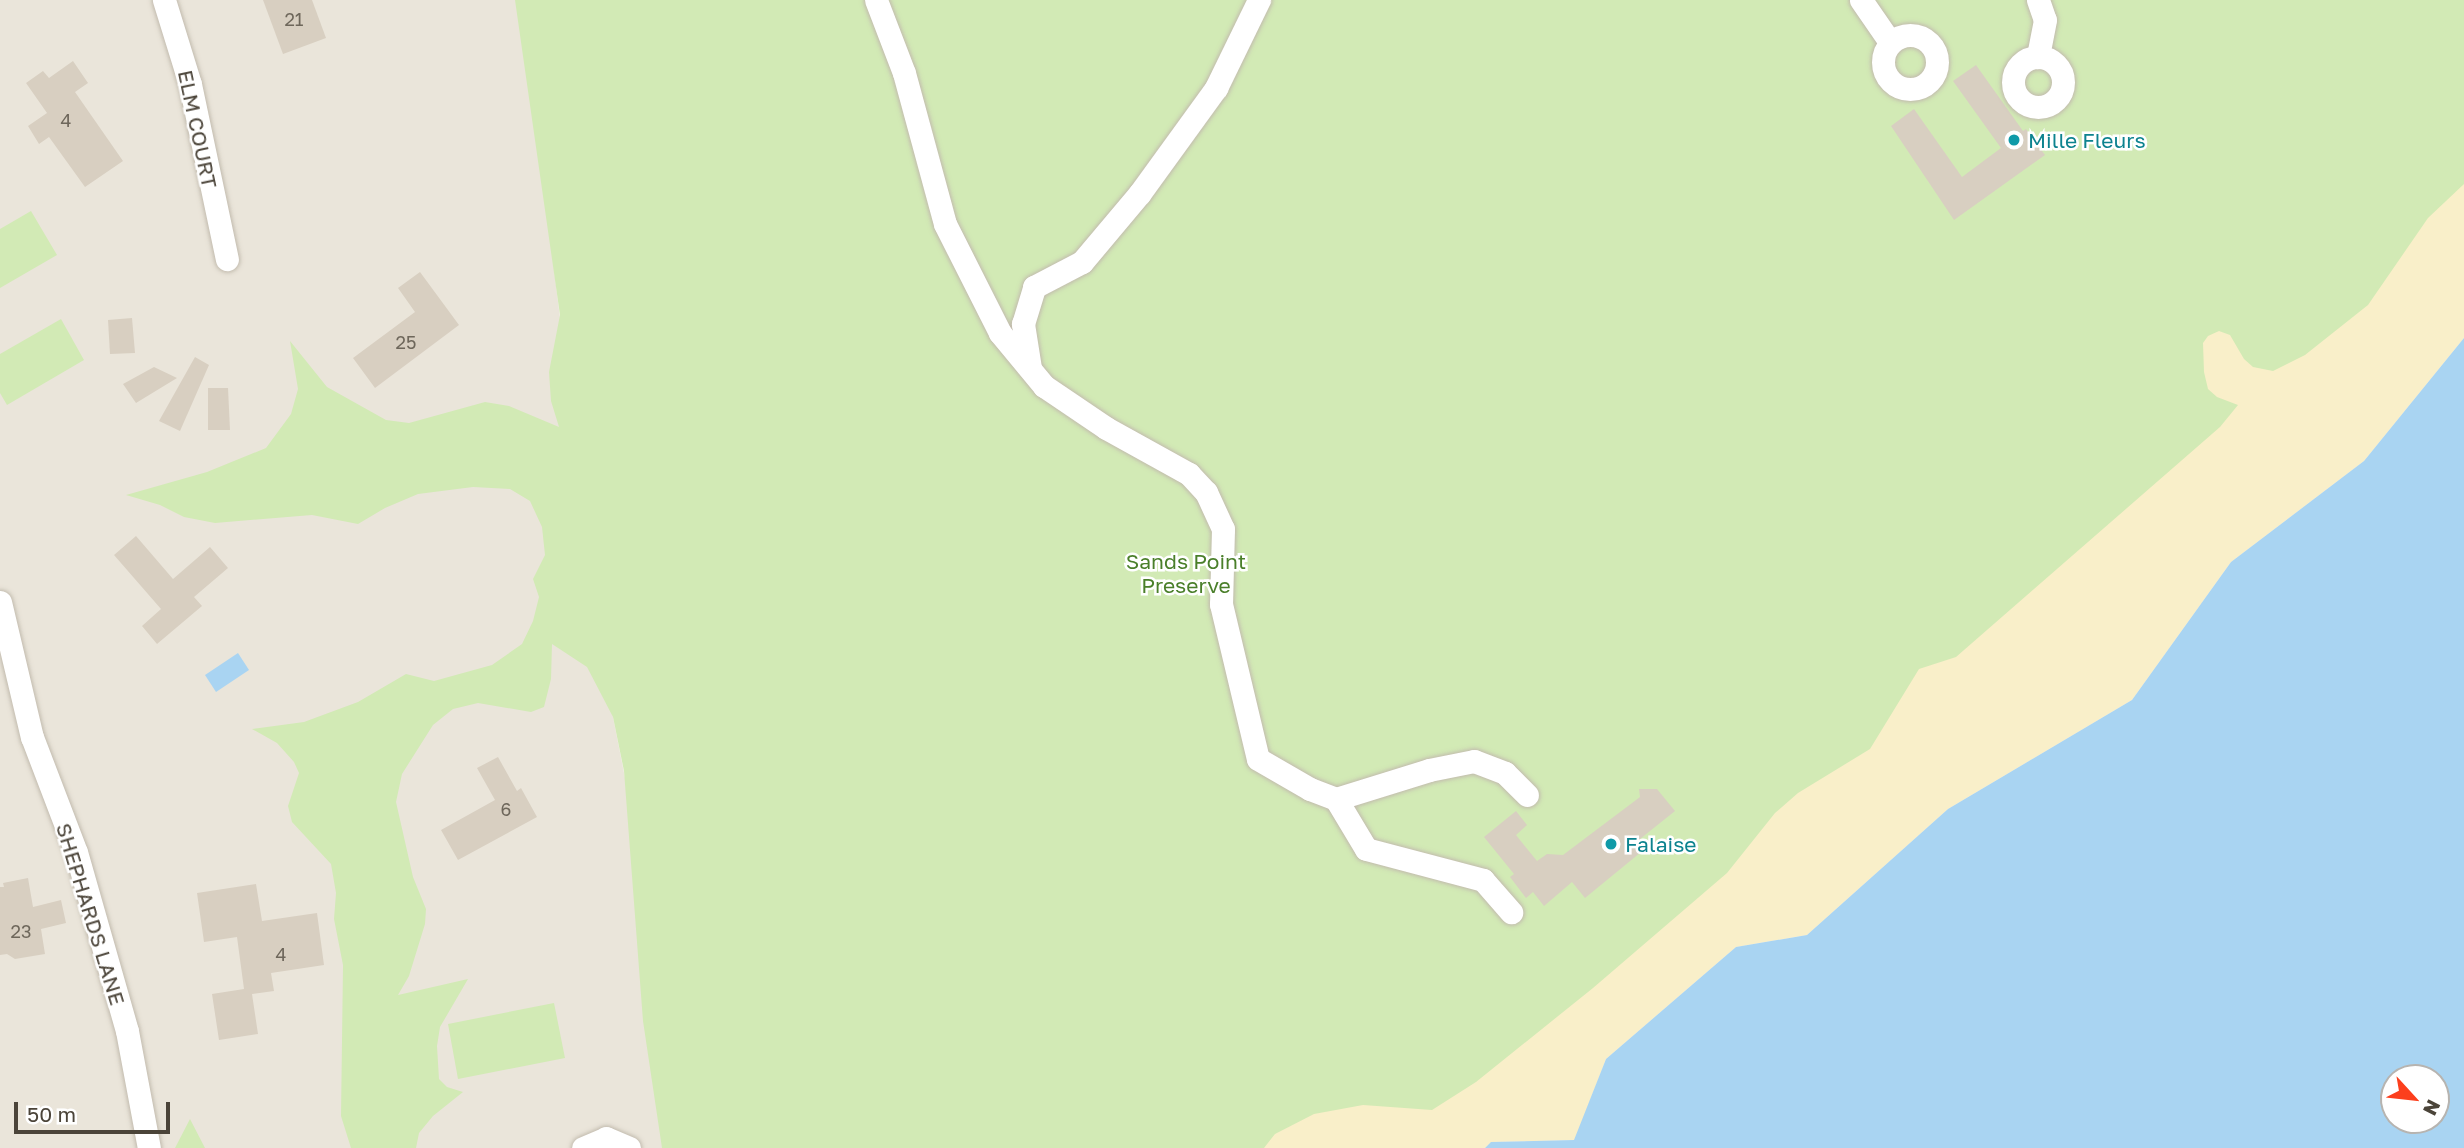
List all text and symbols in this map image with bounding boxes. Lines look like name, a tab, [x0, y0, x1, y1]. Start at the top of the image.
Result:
house number: 21	[284, 8, 304, 30]
street label: ELM COURT	[173, 68, 223, 190]
house number: 4	[61, 109, 71, 131]
place label: Mille Fleurs	[2028, 127, 2146, 153]
marker: Mille Fleurs	[2006, 132, 2022, 148]
house number: 25	[396, 331, 416, 353]
park label: Sands Point Preserve	[1126, 548, 1246, 598]
house number: 6	[501, 798, 511, 820]
street label: SHEPHARDS LANE	[51, 820, 131, 1008]
place label: Falaise	[1625, 831, 1696, 857]
marker: Falaise	[1603, 836, 1619, 852]
house number: 23	[11, 920, 31, 942]
house number: 4	[276, 943, 286, 965]
north arrow	[2380, 1064, 2450, 1134]
scale bar	[18, 1088, 173, 1132]
text: N	[2419, 1096, 2446, 1120]
text: 50 m	[27, 1101, 76, 1127]

